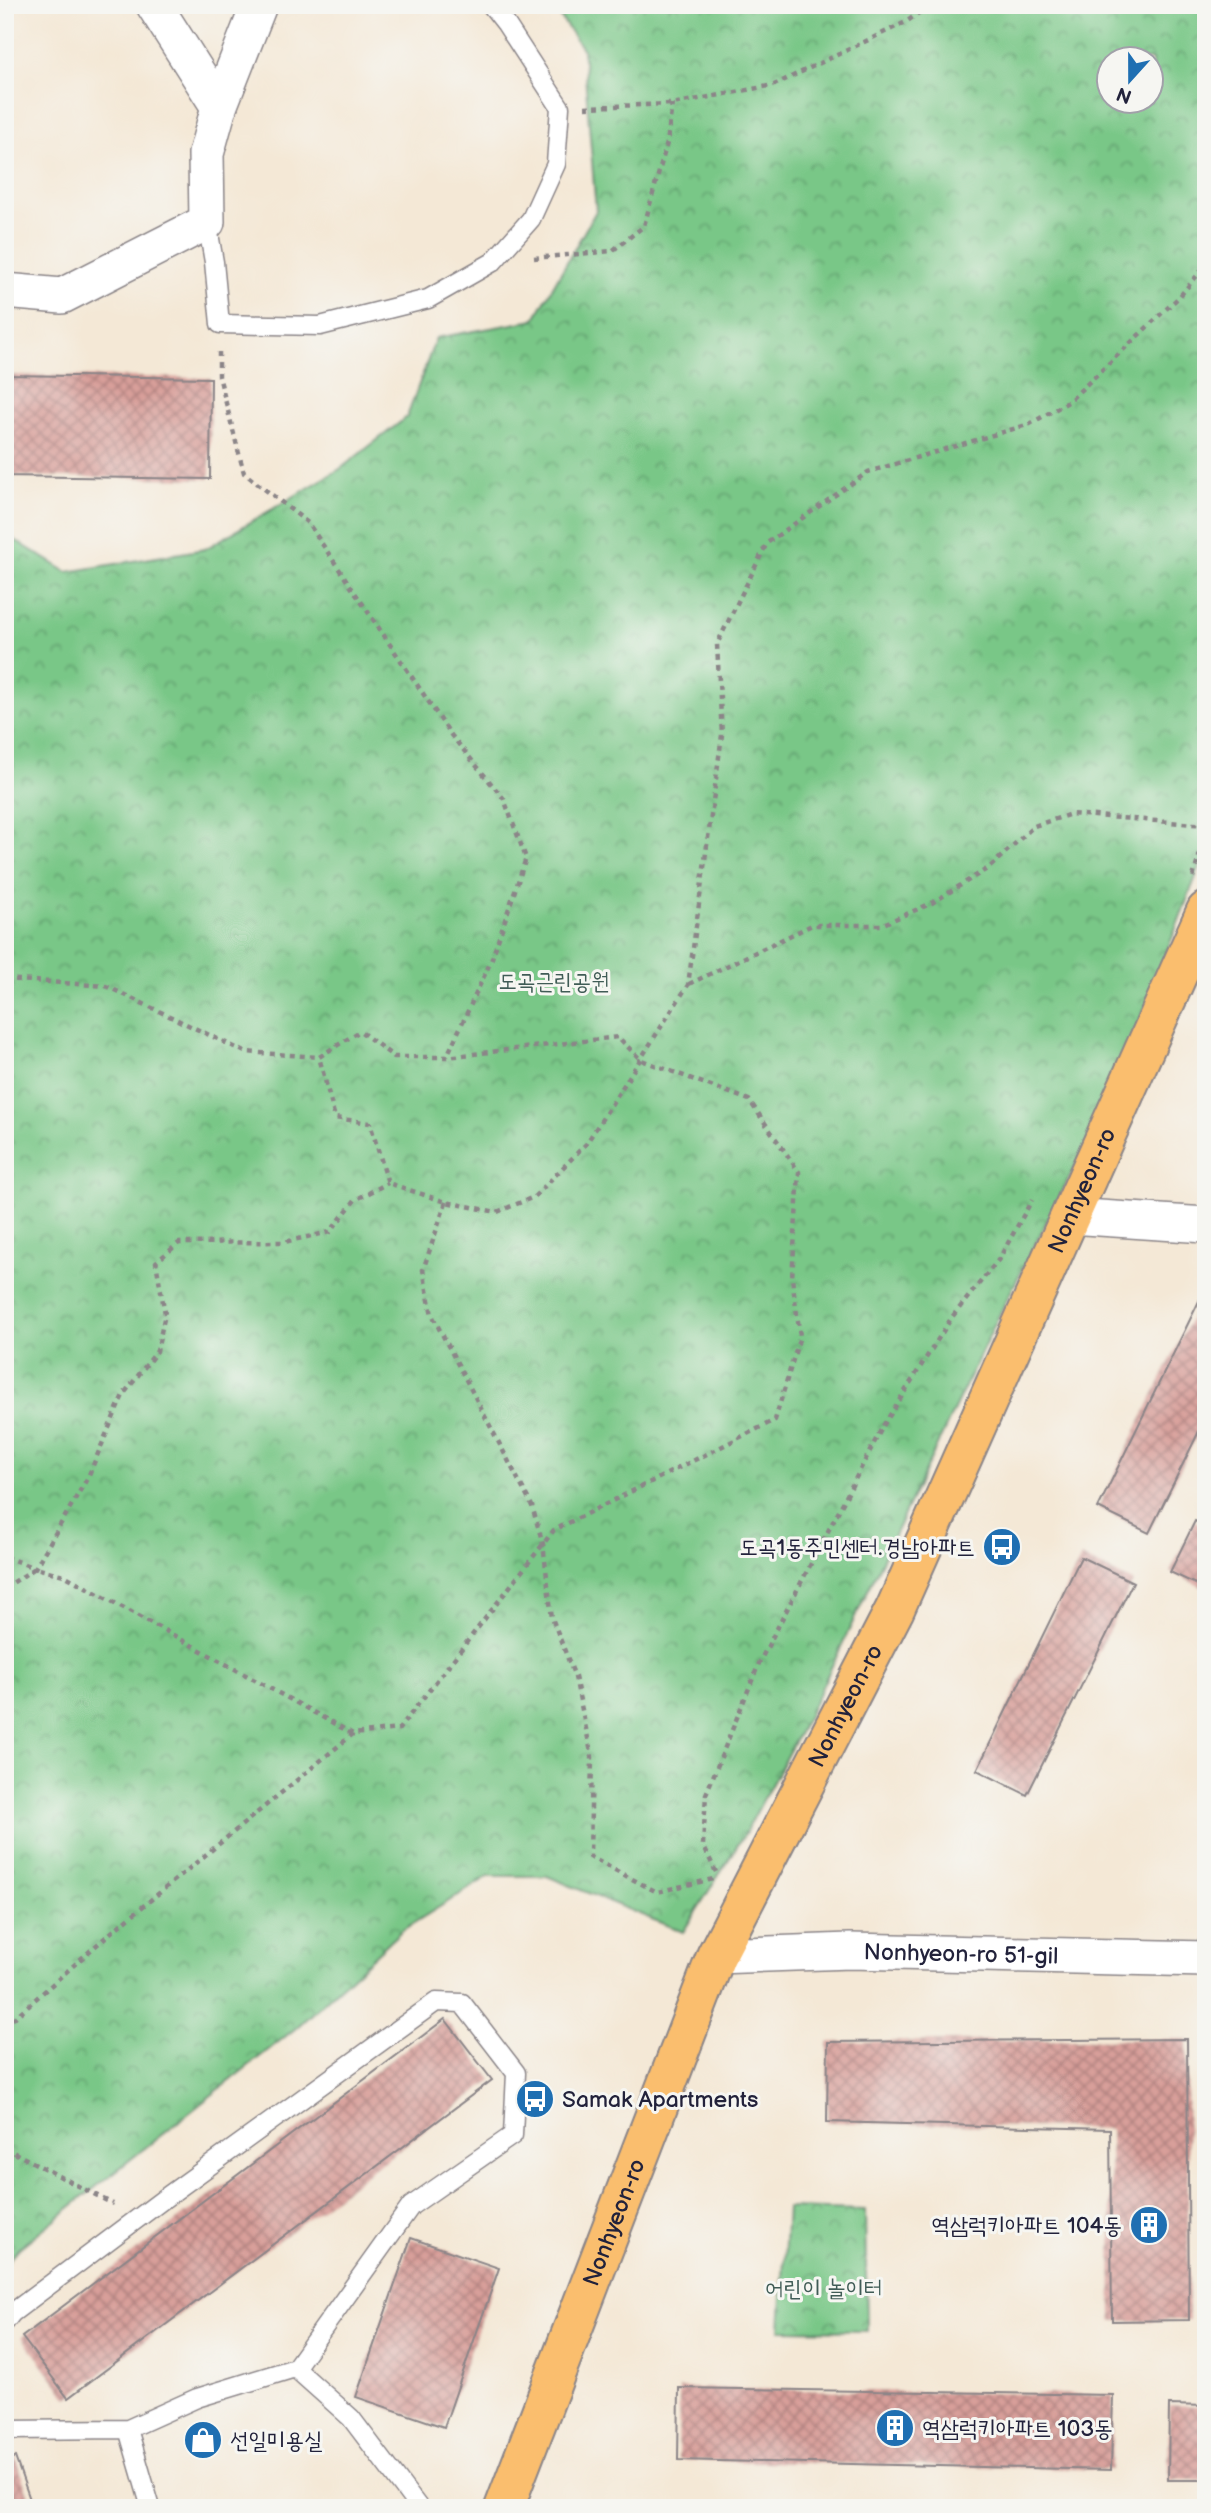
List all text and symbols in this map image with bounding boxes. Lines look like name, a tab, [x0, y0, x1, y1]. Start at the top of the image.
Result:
north arrow	[1096, 46, 1166, 116]
text: N	[1114, 81, 1135, 108]
park label: 도곡근린공원	[498, 968, 610, 996]
street label: Nonhyeon-ro	[1042, 1124, 1122, 1258]
bus stop icon: 도곡1동주민센터.경남아파트	[981, 1526, 1023, 1568]
place label: 도곡1동주민센터.경남아파트	[740, 1534, 975, 1562]
street label: Nonhyeon-ro	[803, 1640, 889, 1772]
street label: Nonhyeon-ro 51-gil	[863, 1938, 1058, 1971]
bus stop icon: Samak Apartments	[514, 2078, 556, 2120]
place label: Samak Apartments	[562, 2086, 758, 2114]
street label: Nonhyeon-ro	[578, 2155, 652, 2290]
building icon: 역삼럭키아파트 104동	[1128, 2204, 1170, 2246]
place label: 역삼럭키아파트 104동	[931, 2212, 1122, 2240]
park label: 어린이 놀이터	[765, 2275, 883, 2303]
building icon: 역삼럭키아파트 103동	[874, 2407, 916, 2449]
place label: 역삼럭키아파트 103동	[922, 2415, 1113, 2443]
shop icon: 선일미용실	[182, 2419, 224, 2461]
place label: 선일미용실	[230, 2427, 323, 2455]

